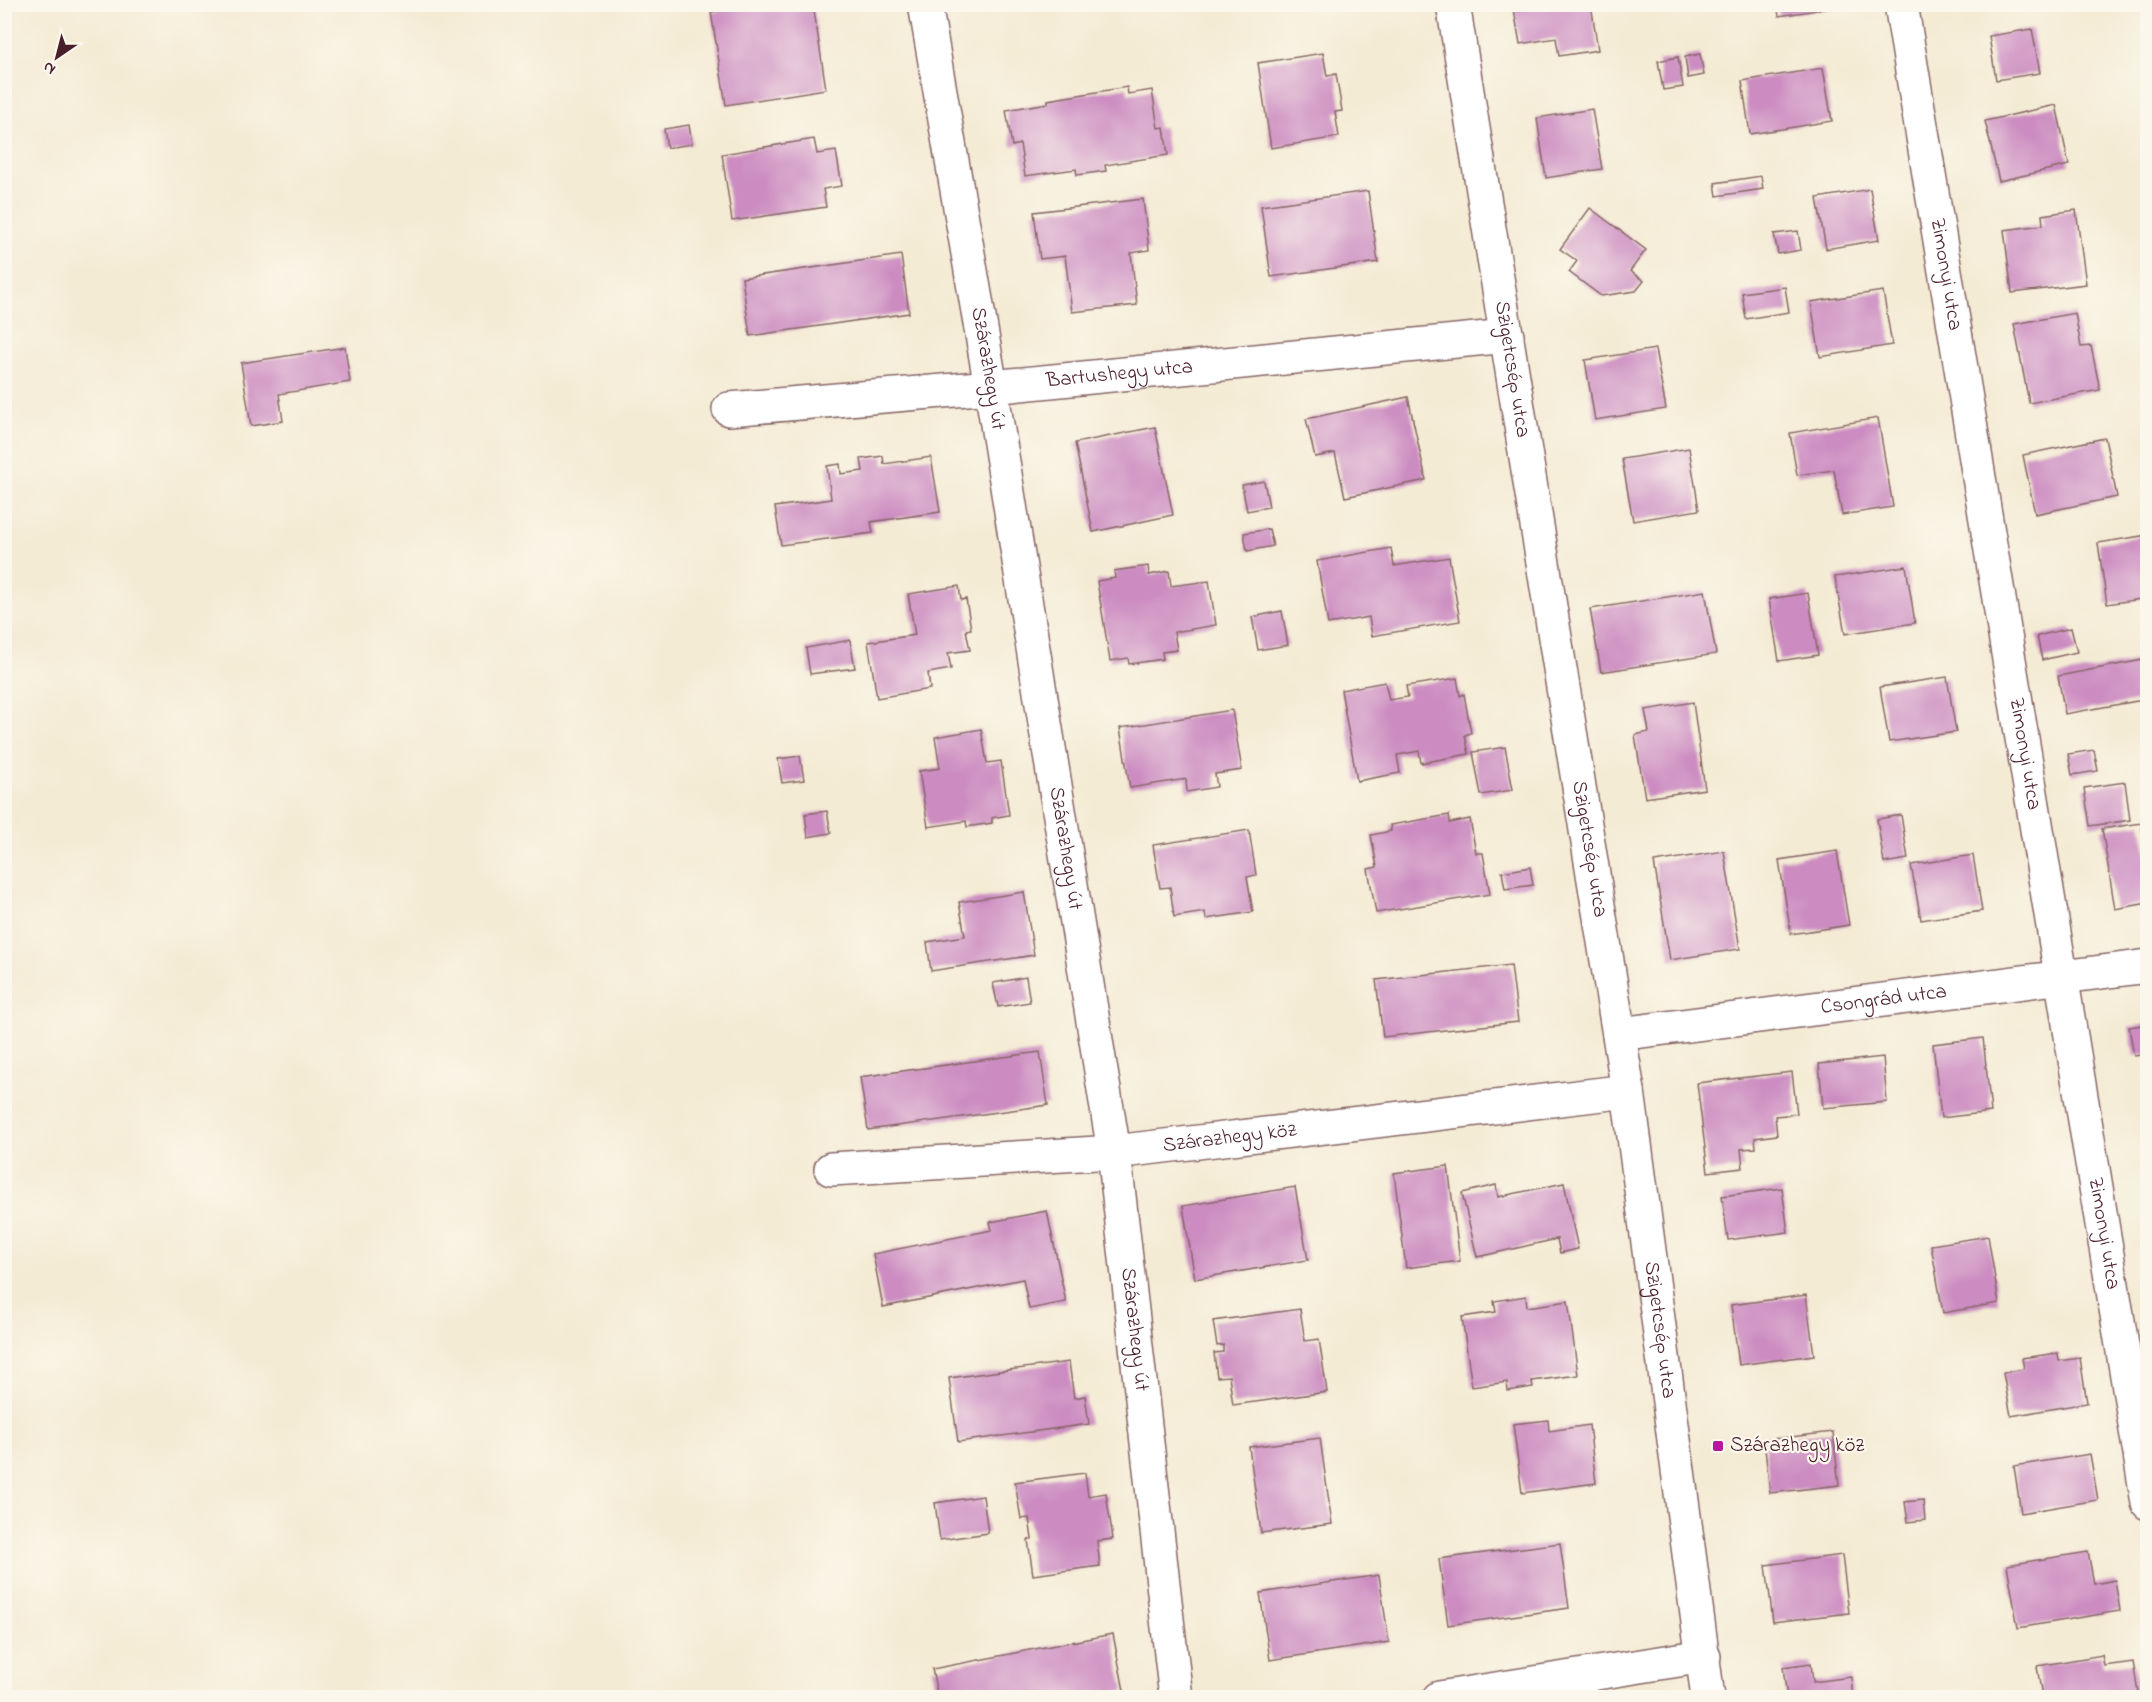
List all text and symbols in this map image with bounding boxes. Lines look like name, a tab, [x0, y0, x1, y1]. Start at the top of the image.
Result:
north arrow	[27, 27, 87, 87]
text: N	[38, 55, 61, 81]
street label: Zimonyi utca	[1922, 216, 1970, 333]
street label: Szigetcsép utca	[1486, 299, 1538, 440]
street label: Szárazhegy út	[962, 305, 1013, 432]
street label: Bartushegy utca	[1044, 352, 1194, 397]
street label: Zimonyi utca	[2001, 695, 2049, 812]
street label: Szigetcsép utca	[1563, 779, 1615, 920]
street label: Szárazhegy út	[1041, 785, 1090, 912]
street label: Csongrád utca	[1819, 977, 1949, 1023]
street label: Szárazhegy köz	[1161, 1115, 1298, 1161]
street label: Zimonyi utca	[2080, 1175, 2128, 1292]
street label: Szigetcsép utca	[1636, 1260, 1683, 1400]
street label: Szárazhegy út	[1112, 1266, 1156, 1393]
place label: Szárazhegy köz	[1730, 1431, 1864, 1463]
marker: Szárazhegy köz	[1711, 1439, 1725, 1453]

